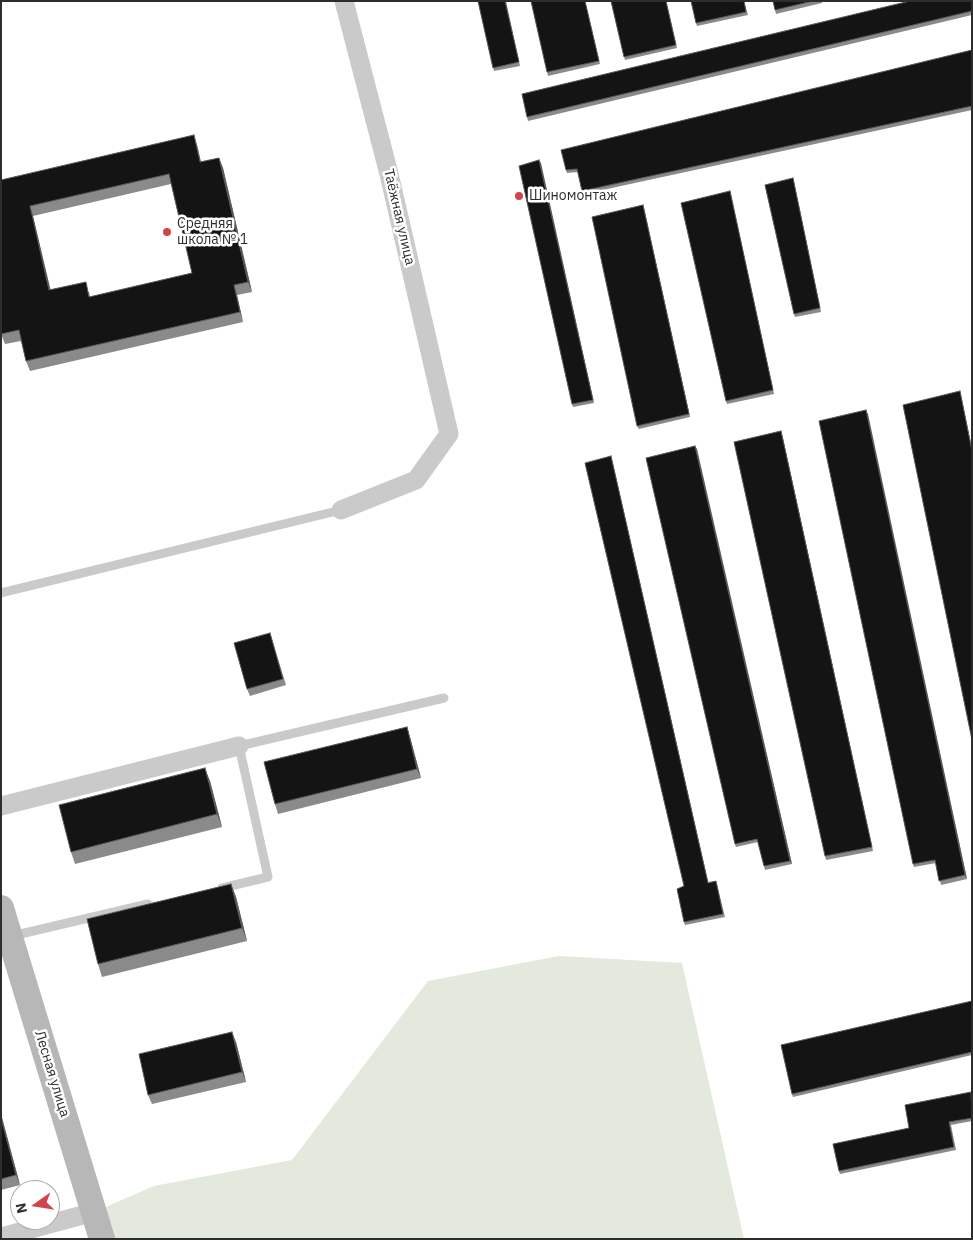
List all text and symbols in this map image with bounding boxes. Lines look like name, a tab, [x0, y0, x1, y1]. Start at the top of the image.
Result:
street label: Таёжная улица	[380, 167, 418, 267]
place label: Шиномонтаж	[529, 188, 617, 204]
marker: Шиномонтаж	[513, 190, 525, 202]
place label: Средняя школа № 1	[177, 216, 248, 248]
marker: Средняя школа № 1	[161, 226, 173, 238]
street label: Лесная улица	[31, 1029, 73, 1119]
north arrow	[10, 1180, 60, 1230]
text: N	[11, 1201, 31, 1215]

